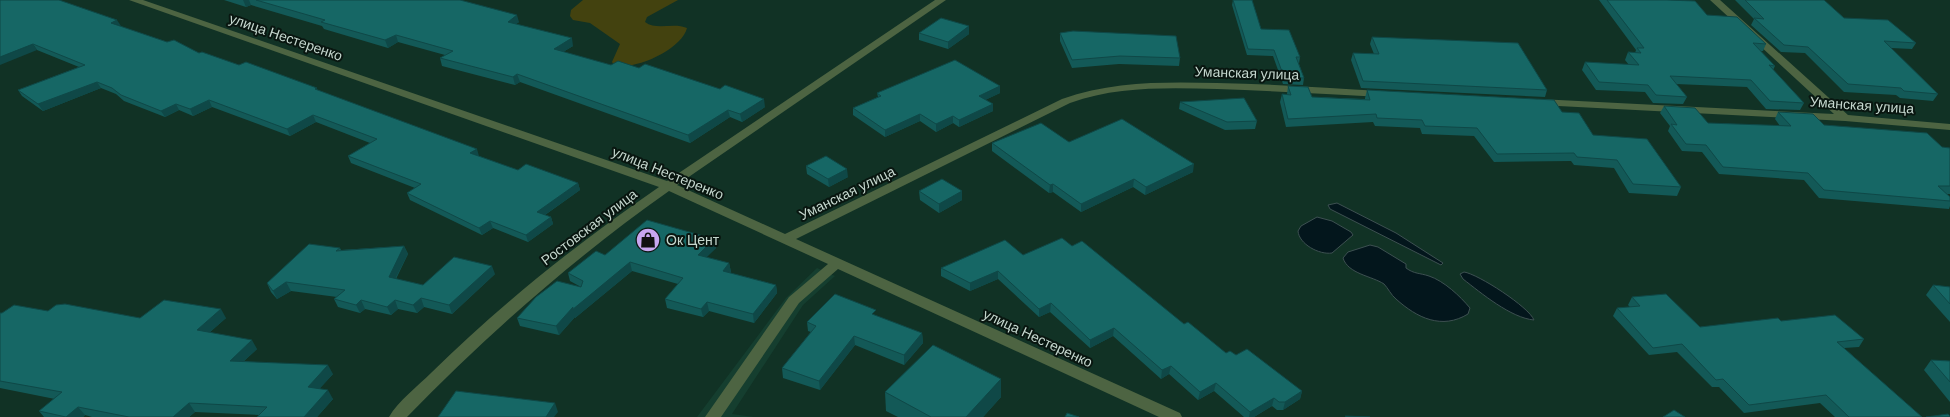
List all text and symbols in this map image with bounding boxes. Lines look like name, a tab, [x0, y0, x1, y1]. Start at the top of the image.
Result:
street label: улица Нестеренко	[227, 10, 345, 64]
street label: Уманская улица	[1194, 63, 1300, 83]
street label: Уманская улица	[1809, 93, 1915, 117]
street label: улица Нестеренко	[610, 143, 726, 203]
street label: Уманская улица	[796, 163, 898, 223]
street label: Ростовская улица	[538, 186, 640, 268]
shop icon: Ок Цент	[635, 227, 661, 253]
place label: Ок Цент	[666, 232, 720, 248]
street label: улица Нестеренко	[981, 306, 1095, 370]

